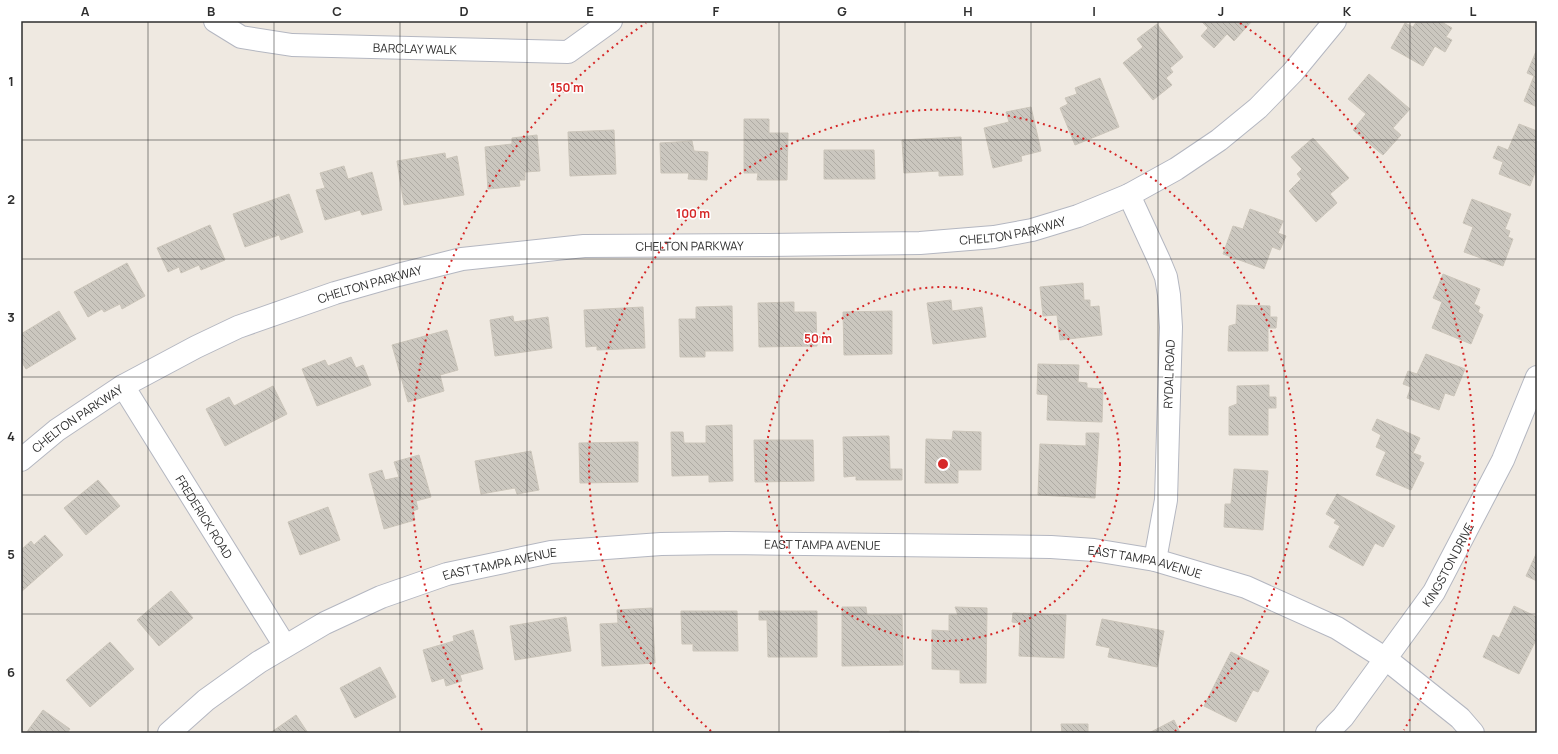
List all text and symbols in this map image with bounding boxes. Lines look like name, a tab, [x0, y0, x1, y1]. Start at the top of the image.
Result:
text: A	[81, 2, 90, 20]
text: B	[207, 2, 215, 20]
text: C	[332, 2, 342, 20]
text: D	[459, 2, 469, 20]
text: E	[586, 2, 594, 20]
text: F	[713, 2, 720, 20]
text: G	[837, 2, 847, 20]
text: H	[963, 2, 973, 20]
text: I	[1092, 2, 1096, 20]
text: J	[1218, 2, 1224, 20]
text: K	[1343, 2, 1352, 20]
text: L	[1470, 2, 1477, 20]
street label: BARCLAY WALK	[373, 39, 458, 58]
text: 1	[8, 72, 14, 90]
text: 150 m	[550, 79, 584, 96]
text: 2	[7, 190, 15, 208]
text: 100 m	[676, 205, 710, 222]
street label: CHELTON PARKWAY	[959, 212, 1068, 248]
street label: CHELTON PARKWAY	[636, 237, 744, 254]
street label: CHELTON PARKWAY	[315, 261, 424, 307]
text: 3	[7, 308, 15, 326]
text: 50 m	[804, 330, 832, 347]
street label: RYDAL ROAD	[1159, 339, 1179, 409]
street label: CHELTON PARKWAY	[28, 380, 126, 456]
text: 4	[7, 427, 15, 445]
centre of rings	[936, 457, 950, 471]
street label: FREDERICK ROAD	[172, 472, 237, 562]
street label: KINGSTON DRIVE	[1418, 519, 1477, 610]
street label: EAST TAMPA AVENUE	[764, 535, 881, 553]
street label: EAST TAMPA AVENUE	[1087, 541, 1204, 582]
street label: EAST TAMPA AVENUE	[440, 543, 558, 583]
text: 5	[7, 545, 15, 563]
text: 6	[7, 663, 15, 681]

